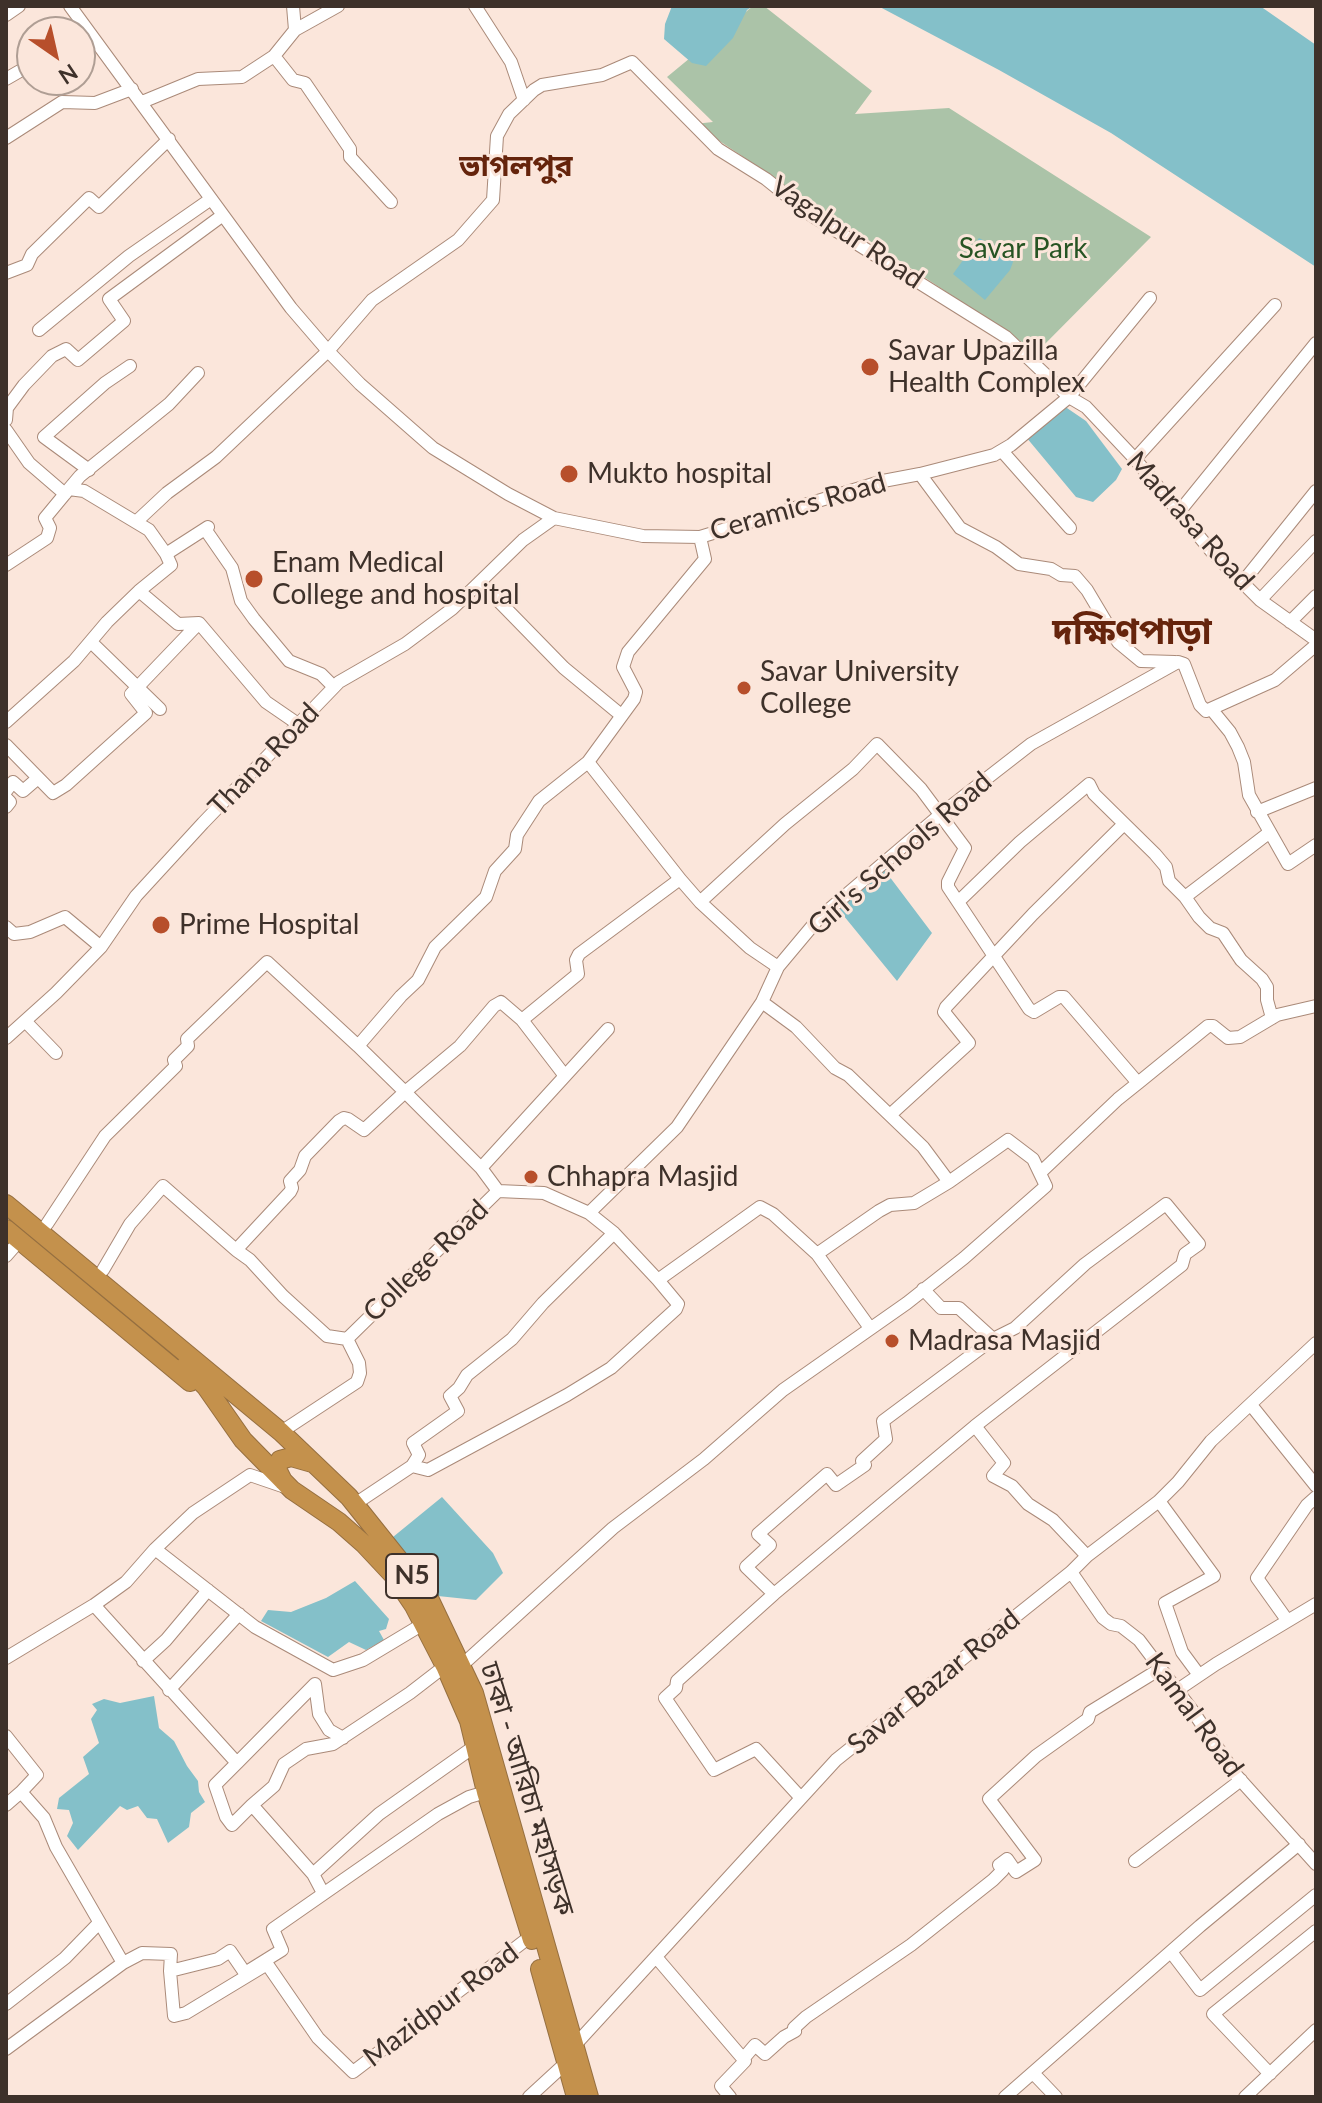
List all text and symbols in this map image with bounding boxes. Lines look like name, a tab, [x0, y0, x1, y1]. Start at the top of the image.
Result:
north arrow	[16, 16, 96, 96]
text: N	[54, 59, 83, 91]
district label: ভাগলপুর	[459, 148, 573, 184]
street label: Vagalpur Road	[764, 170, 930, 296]
park label: Savar Park	[959, 232, 1087, 266]
place label: Savar Upazilla Health Complex	[888, 334, 1085, 400]
marker: Savar Upazilla Health Complex	[859, 356, 881, 378]
street label: Madrasa Road	[1119, 445, 1261, 597]
place label: Mukto hospital	[587, 457, 772, 491]
marker: Mukto hospital	[558, 463, 580, 485]
street label: Ceramics Road	[706, 466, 890, 548]
place label: Enam Medical College and hospital	[272, 546, 520, 612]
marker: Enam Medical College and hospital	[243, 568, 265, 590]
district label: দক্ষিণপাড়া	[1052, 610, 1212, 654]
place label: Savar University College	[760, 655, 959, 721]
marker: Savar University College	[735, 679, 753, 697]
street label: Thana Road	[202, 696, 326, 824]
street label: Girl's Schools Road	[801, 765, 999, 943]
place label: Prime Hospital	[179, 908, 359, 942]
marker: Prime Hospital	[150, 914, 172, 936]
place label: Chhapra Masjid	[547, 1160, 738, 1194]
marker: Chhapra Masjid	[522, 1168, 540, 1186]
street label: College Road	[357, 1193, 495, 1329]
place label: Madrasa Masjid	[908, 1324, 1101, 1358]
marker: Madrasa Masjid	[883, 1332, 901, 1350]
road number: N5	[386, 1554, 438, 1598]
street label: Savar Bazar Road	[841, 1602, 1027, 1762]
street label: Kamal Road	[1138, 1646, 1250, 1784]
street label: ঢাকা - আরিচা মহাসড়ক	[472, 1658, 582, 1920]
street label: Mazidpur Road	[357, 1936, 525, 2074]

